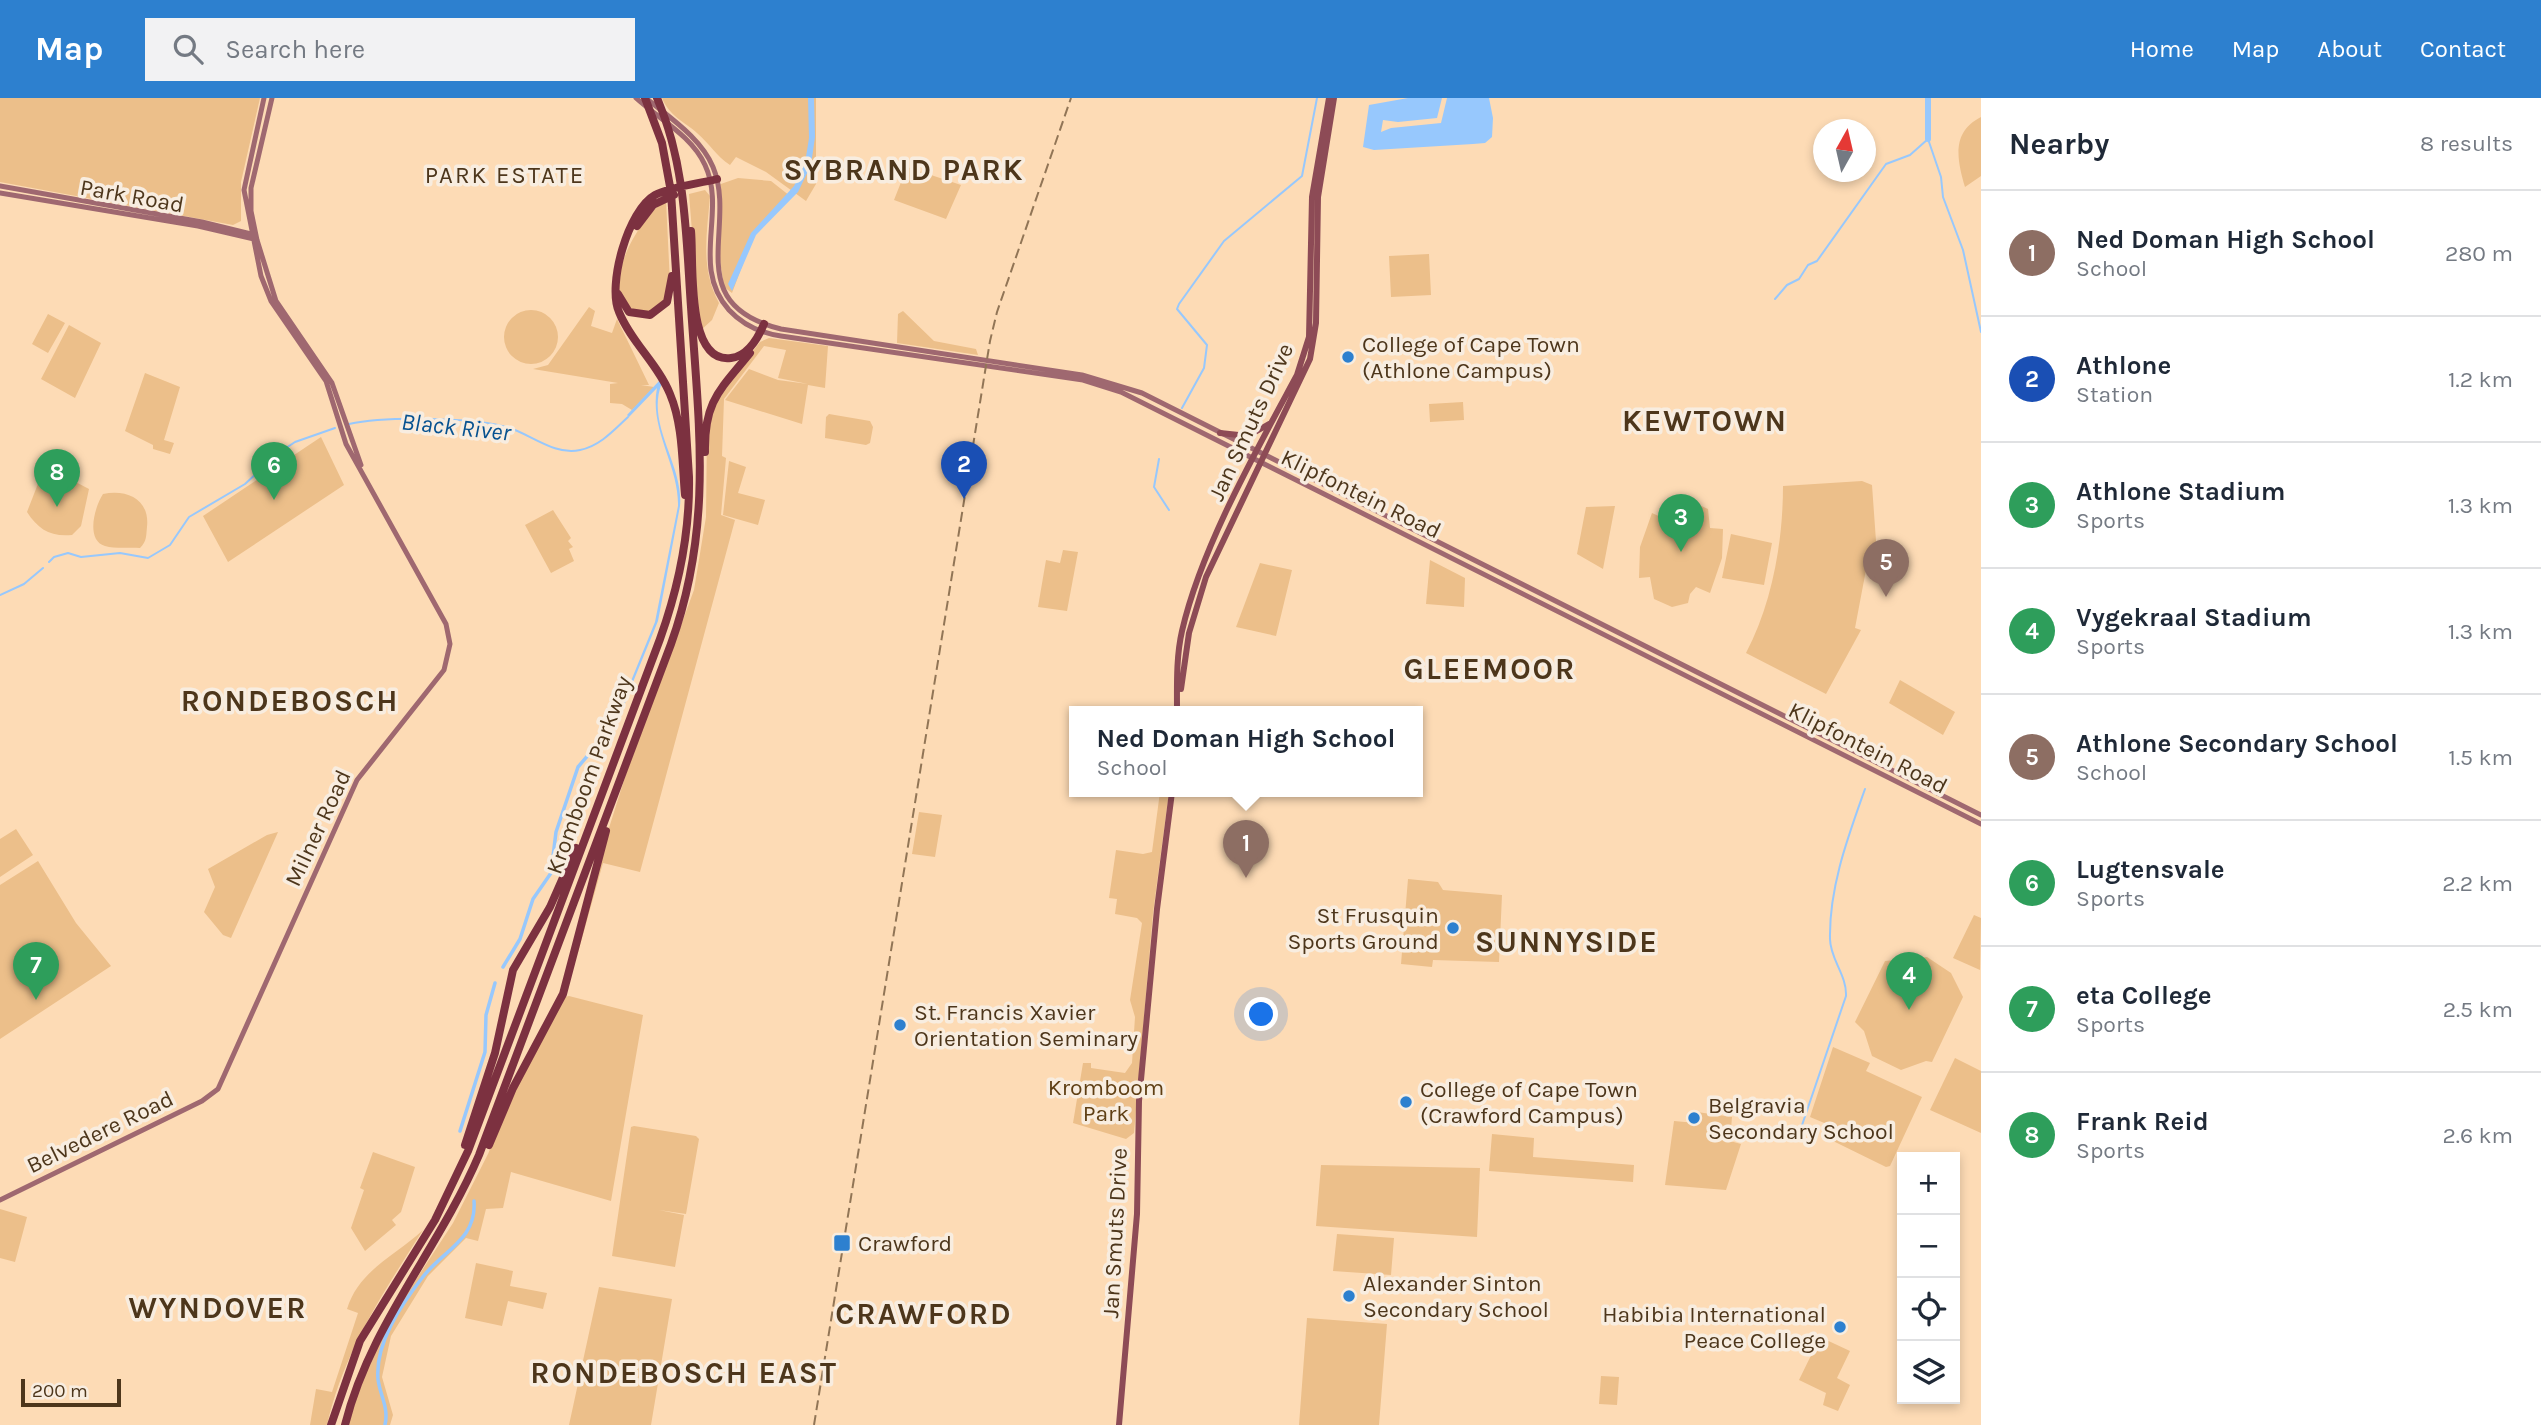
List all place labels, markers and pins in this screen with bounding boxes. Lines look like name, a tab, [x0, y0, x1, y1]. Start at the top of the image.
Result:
place label: College of Cape Town (Athlone Campus)	[1362, 331, 1580, 384]
marker: College of Cape Town (Athlone Campus)	[1340, 349, 1356, 365]
pin: 2	[941, 441, 987, 499]
pin: 6	[251, 442, 297, 500]
pin: 8	[34, 449, 80, 507]
pin: 3	[1658, 494, 1704, 552]
pin: 5	[1863, 539, 1909, 597]
pin: 1	[1223, 820, 1269, 878]
place label: St Frusquin Sports Ground	[1287, 902, 1439, 955]
marker: St Frusquin Sports Ground	[1445, 920, 1461, 936]
pin: 7	[13, 942, 59, 1000]
pin: 4	[1886, 952, 1932, 1010]
place label: St. Francis Xavier Orientation Seminary	[914, 999, 1138, 1052]
marker: St. Francis Xavier Orientation Seminary	[892, 1017, 908, 1033]
place label: College of Cape Town (Crawford Campus)	[1420, 1076, 1638, 1129]
place label: Belgravia Secondary School	[1708, 1092, 1894, 1145]
marker: College of Cape Town (Crawford Campus)	[1398, 1094, 1414, 1110]
marker: Belgravia Secondary School	[1686, 1110, 1702, 1126]
place label: Crawford	[858, 1230, 952, 1257]
marker: Crawford	[832, 1233, 852, 1253]
place label: Alexander Sinton Secondary School	[1363, 1270, 1549, 1323]
marker: Alexander Sinton Secondary School	[1341, 1288, 1357, 1304]
place label: Habibia International Peace College	[1602, 1301, 1826, 1354]
marker: Habibia International Peace College	[1832, 1319, 1848, 1335]

